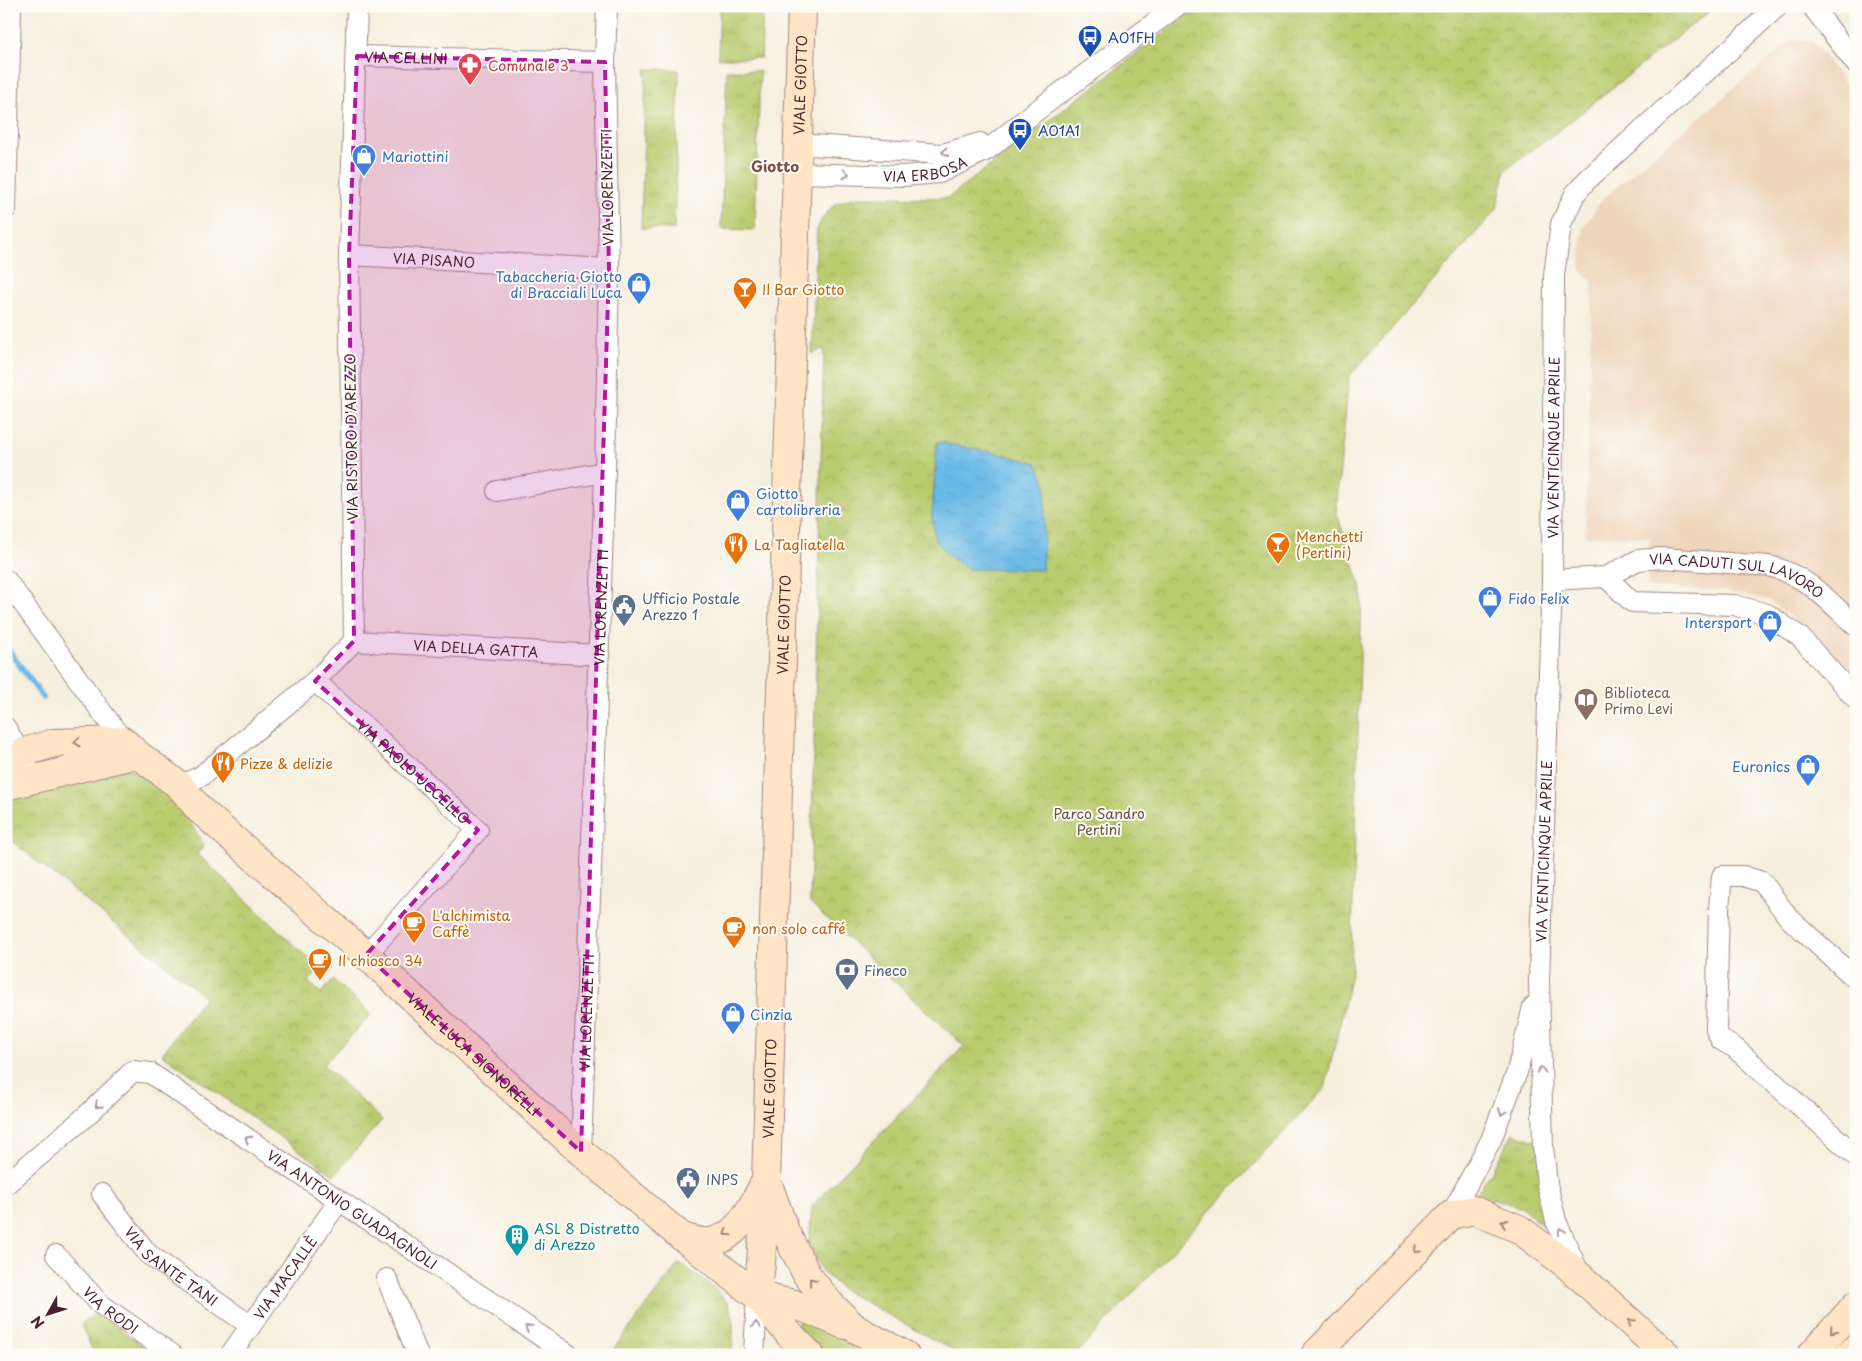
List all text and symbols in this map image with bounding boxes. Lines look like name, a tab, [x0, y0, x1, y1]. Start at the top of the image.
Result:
bus stop icon: A01FH	[1077, 24, 1103, 58]
place label: A01FH	[1108, 27, 1155, 48]
street label: VIALE GIOTTO	[788, 35, 812, 135]
street label: VIA CELLINI	[364, 46, 448, 69]
pharmacy icon: Comunale 3	[457, 52, 483, 86]
place label: Comunale 3	[488, 55, 569, 76]
bus stop icon: A01A1	[1007, 117, 1033, 151]
place label: A01A1	[1038, 120, 1080, 141]
street label: VIA LORENZETTI	[595, 128, 619, 246]
shop icon: Mariottini	[351, 143, 377, 177]
place label: Mariottini	[382, 146, 448, 167]
one-way arrow	[940, 146, 948, 157]
street label: VIA ERBOSA	[883, 151, 970, 187]
district label: Giotto	[751, 154, 799, 177]
one-way arrow	[842, 169, 850, 179]
street label: VIA PISANO	[392, 247, 476, 272]
place label: Tabaccheria Giotto di Bracciali Luca	[496, 266, 622, 303]
shop icon: Tabaccheria Giotto di Bracciali Luca	[626, 271, 652, 305]
bar icon: Il Bar Giotto	[732, 276, 758, 310]
place label: Il Bar Giotto	[762, 279, 844, 300]
street label: VIA RISTORO D'AREZZO	[339, 353, 363, 521]
street label: VIA VENTICINQUE APRILE	[1542, 356, 1564, 539]
place label: Giotto cartolibreria	[756, 483, 841, 520]
shop icon: Giotto cartolibreria	[725, 488, 751, 522]
place label: Menchetti (Pertini)	[1296, 526, 1363, 563]
restaurant icon: La Tagliatella	[723, 531, 749, 565]
bar icon: Menchetti (Pertini)	[1265, 531, 1291, 565]
place label: La Tagliatella	[754, 534, 845, 555]
street label: VIA CADUTI SUL LAVORO	[1648, 547, 1829, 603]
street label: VIA LORENZETTI	[588, 548, 613, 666]
street label: VIALE GIOTTO	[771, 574, 795, 675]
shop icon: Fido Felix	[1477, 585, 1503, 619]
place label: Ufficio Postale Arezzo 1	[642, 588, 740, 625]
place label: Fido Felix	[1508, 588, 1569, 609]
public building icon: Ufficio Postale Arezzo 1	[611, 593, 637, 627]
shop icon: Intersport	[1757, 609, 1783, 643]
place label: Intersport	[1685, 612, 1752, 633]
street label: VIA DELLA GATTA	[413, 634, 539, 662]
place label: Biblioteca Primo Levi	[1604, 682, 1673, 719]
library icon: Biblioteca Primo Levi	[1573, 687, 1599, 721]
street label: VIA PAOLO UCCELLO	[353, 714, 475, 829]
one-way arrow	[72, 737, 80, 748]
restaurant icon: Pizze & delizie	[210, 750, 236, 784]
place label: Pizze & delizie	[240, 753, 333, 774]
shop icon: Euronics	[1795, 753, 1821, 787]
place label: Euronics	[1732, 756, 1790, 777]
street label: VIA VENTICINQUE APRILE	[1530, 760, 1557, 943]
park label: Parco Sandro Pertini	[1053, 803, 1145, 840]
place label: L'alchimista Caffè	[432, 905, 511, 942]
cafe icon: L'alchimista Caffè	[401, 910, 427, 944]
cafe icon: non solo caffé	[721, 915, 747, 949]
place label: non solo caffé	[752, 918, 846, 939]
cafe icon: Il chiosco 34	[307, 947, 333, 981]
place label: Il chiosco 34	[338, 950, 423, 971]
street label: VIA LORENZETTI	[573, 953, 598, 1071]
bank icon: Fineco	[834, 957, 860, 991]
place label: Fineco	[864, 960, 907, 981]
street label: VIALE LUCA SIGNORELLI	[403, 988, 545, 1120]
shop icon: Cinzia	[720, 1001, 746, 1035]
place label: Cinzia	[750, 1004, 793, 1025]
street label: VIALE GIOTTO	[757, 1038, 781, 1139]
one-way arrow	[1536, 1066, 1546, 1074]
one-way arrow	[95, 1099, 104, 1108]
one-way arrow	[1498, 1107, 1508, 1116]
one-way arrow	[245, 1136, 254, 1145]
street label: VIA ANTONIO GUADAGNOLI	[263, 1144, 442, 1274]
public building icon: INPS	[675, 1166, 701, 1200]
place label: INPS	[706, 1169, 739, 1190]
place label: ASL 8 Distretto di Arezzo	[534, 1218, 640, 1255]
one-way arrow	[1500, 1218, 1508, 1228]
street label: VIA SANTE TANI	[120, 1222, 222, 1310]
building icon: ASL 8 Distretto di Arezzo	[504, 1223, 530, 1257]
one-way arrow	[723, 1227, 733, 1236]
one-way arrow	[1556, 1227, 1567, 1236]
street label: VIA MACALLÈ	[248, 1231, 322, 1324]
one-way arrow	[1413, 1245, 1422, 1254]
one-way arrow	[809, 1278, 817, 1287]
street label: VIA RODI	[78, 1282, 143, 1338]
north arrow	[22, 1288, 72, 1338]
text: N	[26, 1312, 49, 1333]
one-way arrow	[1628, 1319, 1637, 1328]
one-way arrow	[750, 1321, 761, 1329]
one-way arrow	[524, 1324, 533, 1334]
one-way arrow	[1830, 1324, 1839, 1333]

